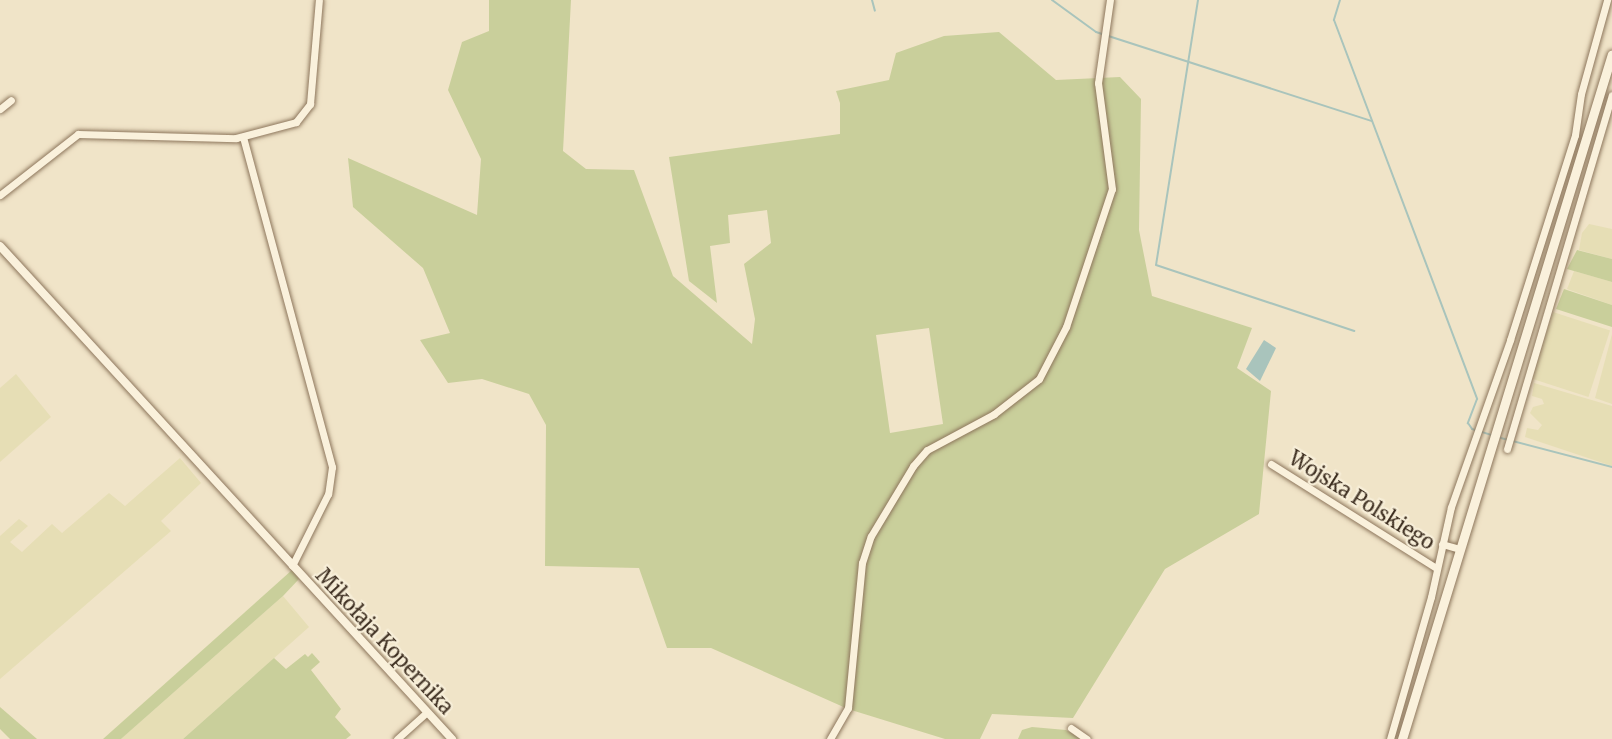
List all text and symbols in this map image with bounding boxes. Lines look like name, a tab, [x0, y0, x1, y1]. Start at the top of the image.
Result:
street label: Wojska Polskiego	[1285, 446, 1439, 554]
street label: Mikołaja Kopernika	[311, 563, 459, 719]

